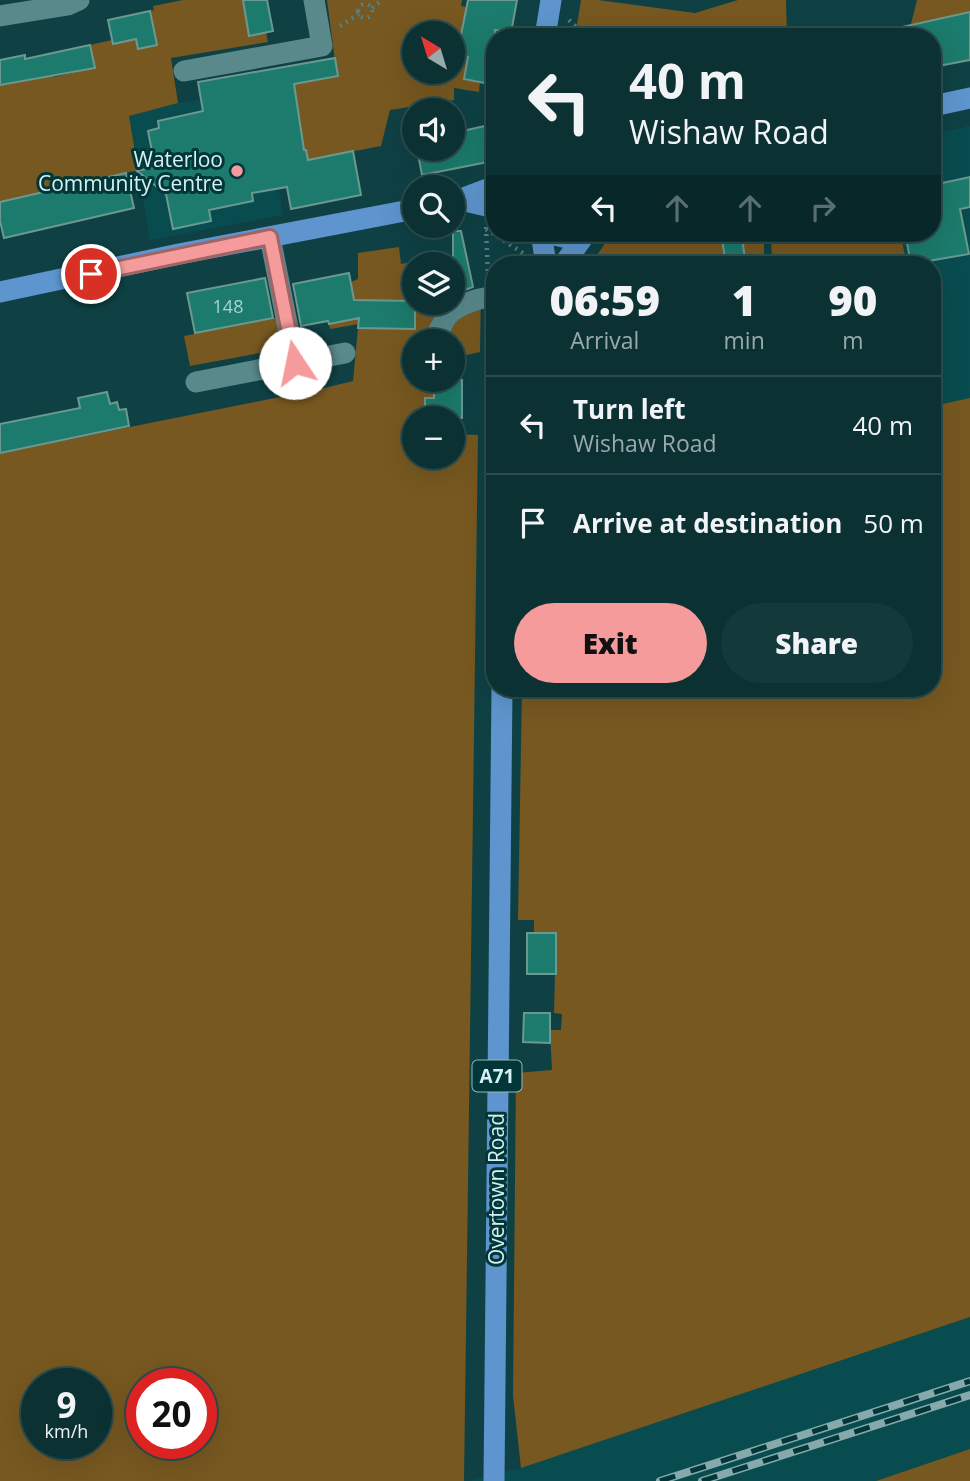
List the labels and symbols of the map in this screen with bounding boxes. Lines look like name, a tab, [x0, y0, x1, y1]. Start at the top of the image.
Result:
north arrow	[402, 21, 466, 84]
place label: Waterloo Community Centre	[38, 145, 223, 197]
marker: Waterloo Community Centre	[229, 163, 245, 179]
pin	[61, 244, 121, 304]
house number: 148	[213, 294, 243, 318]
position arrow	[258, 326, 332, 400]
road number: A71	[472, 1060, 522, 1092]
street label: Overtown Road	[482, 1113, 510, 1265]
speed limit sign: 20	[126, 1368, 217, 1459]

